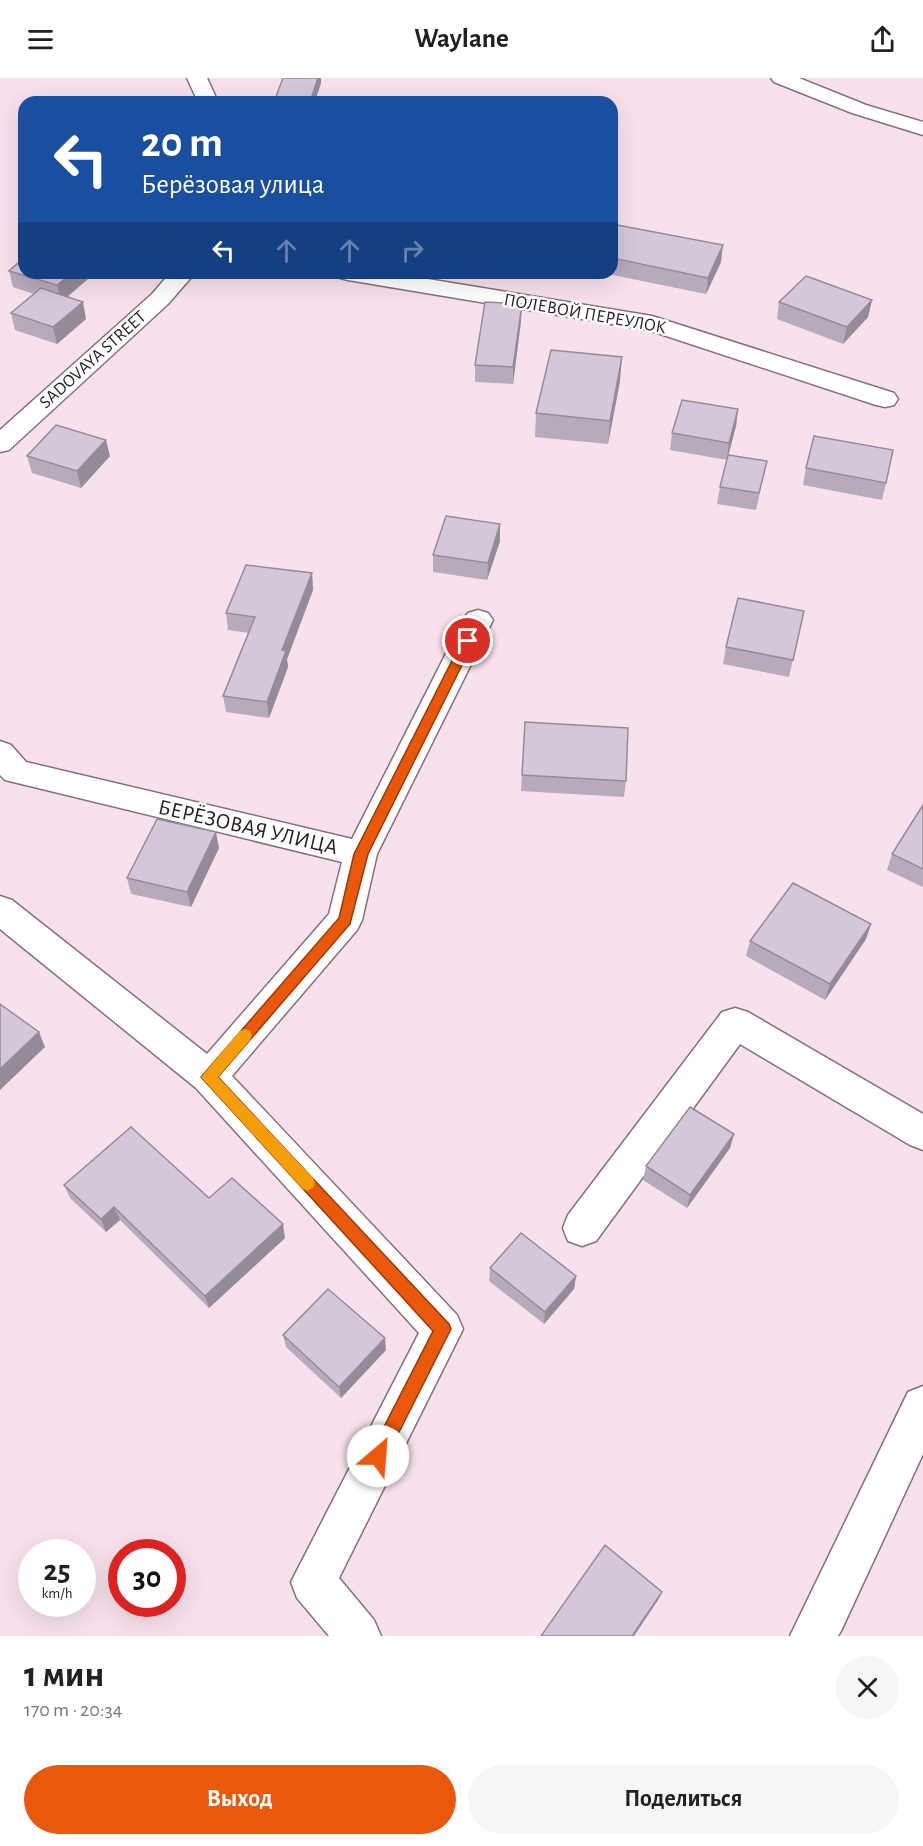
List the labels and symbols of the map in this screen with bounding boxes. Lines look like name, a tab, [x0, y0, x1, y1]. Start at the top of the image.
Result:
street label: ПОЛЕВОЙ ПЕРЕУЛОК	[502, 289, 668, 337]
street label: SADOVAYA STREET	[36, 308, 150, 412]
pin	[442, 615, 493, 666]
street label: БЕРЁЗОВАЯ УЛИЦА	[156, 796, 340, 858]
position arrow	[346, 1424, 410, 1488]
speed limit sign: 30	[108, 1539, 186, 1617]

